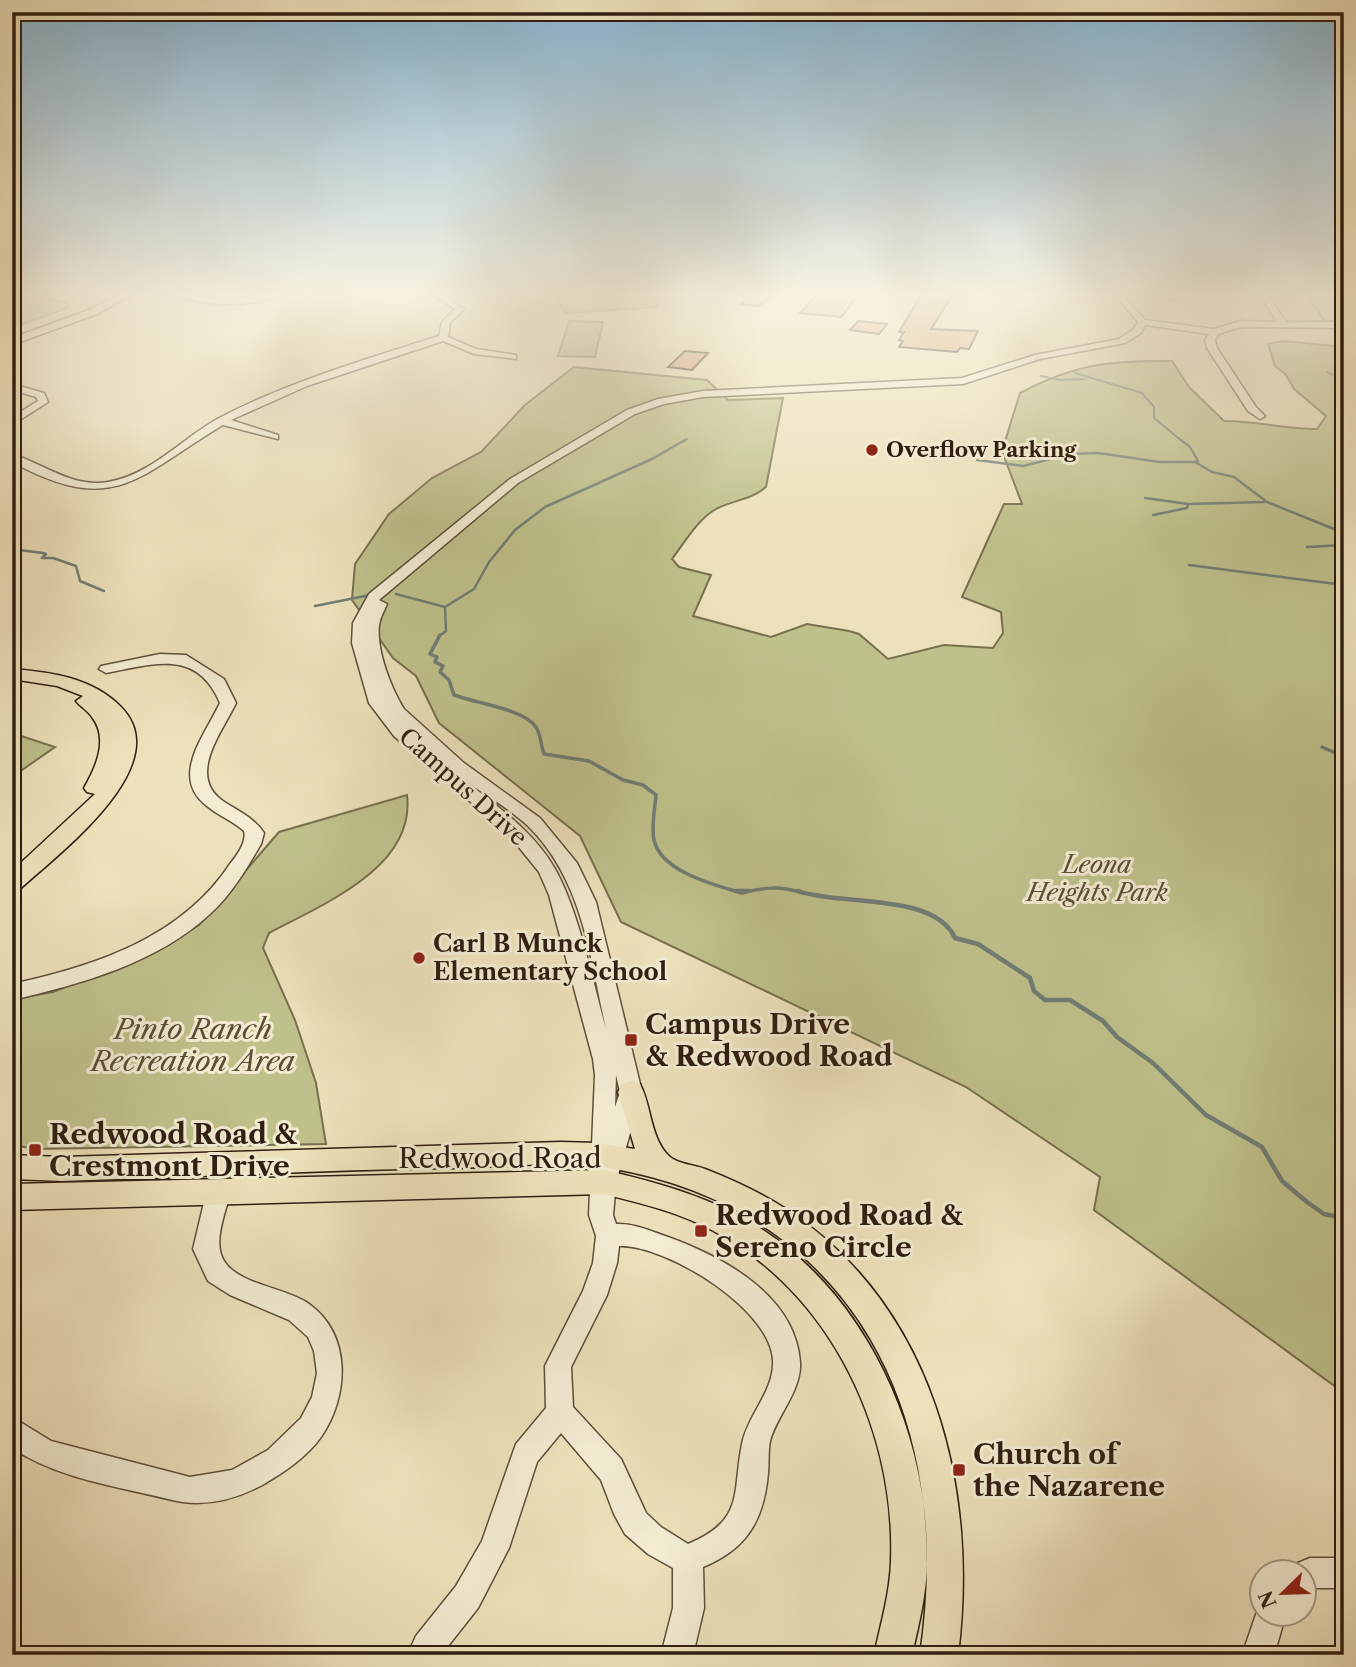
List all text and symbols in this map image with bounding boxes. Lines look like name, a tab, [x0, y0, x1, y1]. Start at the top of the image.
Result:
place label: Overflow Parking	[886, 437, 1077, 462]
marker: Overflow Parking	[864, 442, 880, 458]
street label: Campus Drive	[393, 722, 533, 852]
park label: Leona Heights Park	[1024, 850, 1168, 907]
place label: Carl B Munck Elementary School	[433, 929, 667, 986]
marker: Carl B Munck Elementary School	[411, 950, 427, 966]
place label: Campus Drive & Redwood Road	[645, 1007, 893, 1073]
park label: Pinto Ranch Recreation Area	[89, 1012, 295, 1078]
marker: Campus Drive & Redwood Road	[623, 1032, 639, 1048]
place label: Redwood Road & Crestmont Drive	[49, 1117, 298, 1183]
street label: Redwood Road	[398, 1141, 602, 1175]
marker: Redwood Road & Crestmont Drive	[27, 1142, 43, 1158]
place label: Redwood Road & Sereno Circle	[715, 1198, 964, 1264]
marker: Redwood Road & Sereno Circle	[693, 1223, 709, 1239]
place label: Church of the Nazarene	[973, 1437, 1165, 1503]
marker: Church of the Nazarene	[951, 1462, 967, 1478]
north arrow	[1248, 1558, 1318, 1628]
text: N	[1254, 1587, 1282, 1612]

